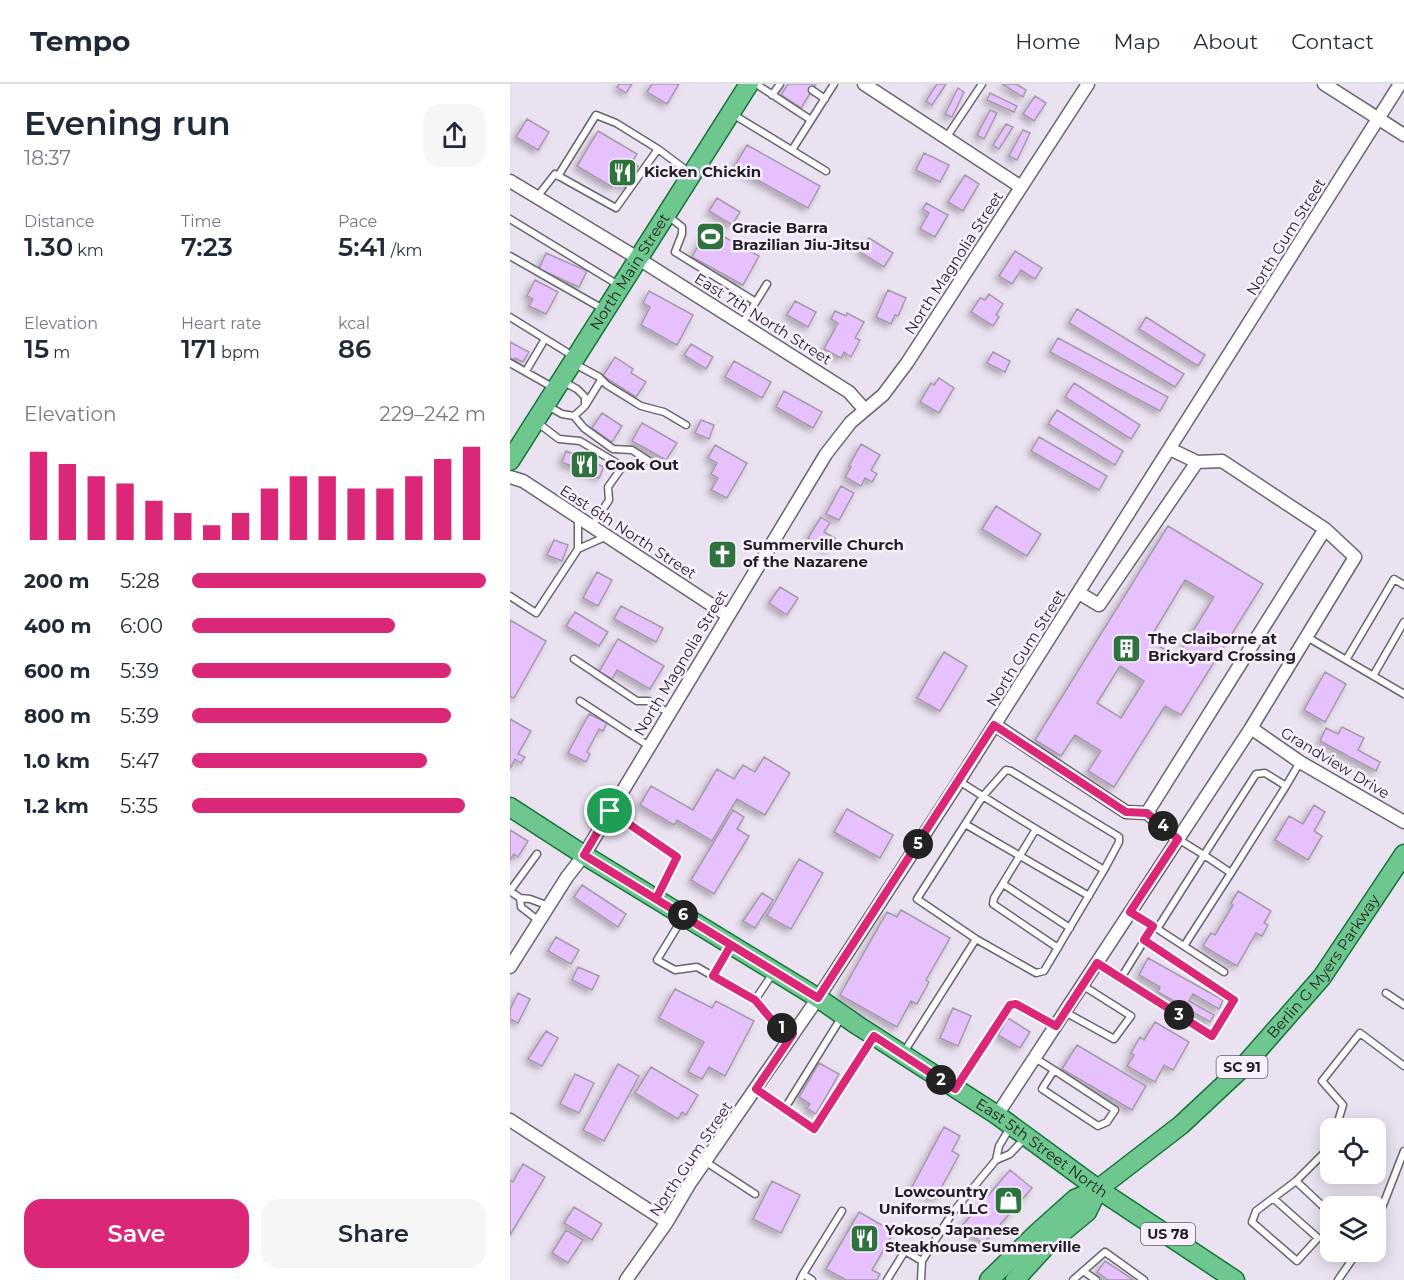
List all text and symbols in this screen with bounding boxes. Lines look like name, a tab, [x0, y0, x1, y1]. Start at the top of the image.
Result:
text: Tempo	[30, 24, 130, 58]
text: Home	[1015, 29, 1080, 54]
text: Map	[1113, 29, 1160, 54]
text: About	[1193, 29, 1258, 54]
text: Contact	[1291, 29, 1374, 54]
text: Evening run	[24, 103, 231, 143]
button: share	[423, 104, 486, 167]
text: 18:37	[24, 146, 71, 170]
restaurant icon: Kicken Chickin	[607, 156, 639, 188]
place label: Kicken Chickin	[644, 162, 761, 181]
street label: North Gum Street	[1242, 175, 1329, 299]
street label: North Magnolia Street	[900, 187, 1007, 338]
street label: North Main Street	[585, 210, 674, 334]
text: Distance	[24, 212, 94, 231]
text: Time	[181, 212, 221, 231]
text: Pace	[338, 212, 377, 231]
place label: Gracie Barra Brazilian Jiu-Jitsu	[732, 218, 870, 254]
sports icon: Gracie Barra Brazilian Jiu-Jitsu	[695, 221, 727, 253]
text: 1.30	[24, 231, 73, 263]
text: 7:23	[181, 231, 233, 263]
text: 5:41	[338, 231, 386, 263]
text: km	[73, 241, 104, 260]
text: /km	[386, 241, 423, 260]
street label: East 7th North Street	[691, 269, 835, 369]
text: Elevation	[24, 314, 98, 333]
text: Heart rate	[181, 314, 261, 333]
text: kcal	[338, 314, 370, 333]
text: 15	[24, 333, 49, 365]
text: 171	[181, 333, 217, 365]
text: 86	[338, 333, 371, 365]
text: m	[49, 343, 70, 362]
text: bpm	[217, 343, 260, 362]
text: Elevation	[24, 402, 116, 426]
text: 229–242 m	[379, 402, 486, 426]
restaurant icon: Cook Out	[568, 449, 600, 481]
place label: Cook Out	[605, 455, 679, 474]
street label: East 6th North Street	[557, 480, 700, 583]
place label: Summerville Church of the Nazarene	[743, 535, 904, 571]
church icon: Summerville Church of the Nazarene	[706, 538, 738, 570]
text: 200 m	[24, 569, 90, 593]
text: 5:28	[120, 569, 160, 593]
street label: North Magnolia Street	[629, 586, 732, 739]
street label: North Gum Street	[982, 586, 1069, 710]
text: 400 m	[24, 614, 92, 638]
text: 6:00	[120, 614, 163, 638]
place label: The Claiborne at Brickyard Crossing	[1148, 629, 1296, 665]
building icon: The Claiborne at Brickyard Crossing	[1111, 632, 1143, 664]
text: 600 m	[24, 659, 91, 683]
text: 5:39	[120, 659, 159, 683]
text: 800 m	[24, 704, 91, 728]
text: 5:39	[120, 704, 159, 728]
street label: Grandview Drive	[1277, 723, 1393, 803]
text: 1.0 km	[24, 749, 90, 773]
text: 5:47	[120, 749, 160, 773]
pin	[584, 785, 635, 836]
text: 1.2 km	[24, 794, 89, 818]
text: 5:35	[120, 794, 158, 818]
icon: arrive	[593, 794, 626, 827]
pin: 4	[1148, 811, 1178, 841]
text: 4	[1157, 816, 1169, 835]
pin: 5	[903, 829, 933, 859]
text: 5	[913, 834, 923, 853]
street label: Berlin G Myers Parkway	[1263, 890, 1384, 1042]
pin: 6	[668, 900, 698, 930]
text: 6	[678, 905, 688, 924]
pin: 3	[1164, 1000, 1194, 1030]
text: 3	[1174, 1005, 1184, 1024]
pin: 1	[767, 1013, 797, 1043]
text: 1	[779, 1018, 785, 1037]
road number: SC 91	[1216, 1056, 1268, 1078]
pin: 2	[926, 1065, 956, 1095]
text: 2	[936, 1070, 946, 1089]
street label: East 5th Street North	[972, 1094, 1112, 1202]
street label: North Gum Street	[645, 1097, 736, 1220]
map controls	[1320, 1118, 1386, 1262]
button: locate	[1320, 1118, 1386, 1184]
place label: Lowcountry Uniforms, LLC	[879, 1182, 989, 1218]
shop icon: Lowcountry Uniforms, LLC	[993, 1185, 1025, 1217]
button: layers	[1320, 1196, 1386, 1262]
button: Save	[24, 1199, 249, 1268]
button: Share	[261, 1199, 486, 1268]
place label: Yokoso Japanese Steakhouse Summerville	[884, 1220, 1081, 1256]
restaurant icon: Yokoso Japanese Steakhouse Summerville	[848, 1223, 880, 1255]
road number: US 78	[1141, 1223, 1195, 1245]

